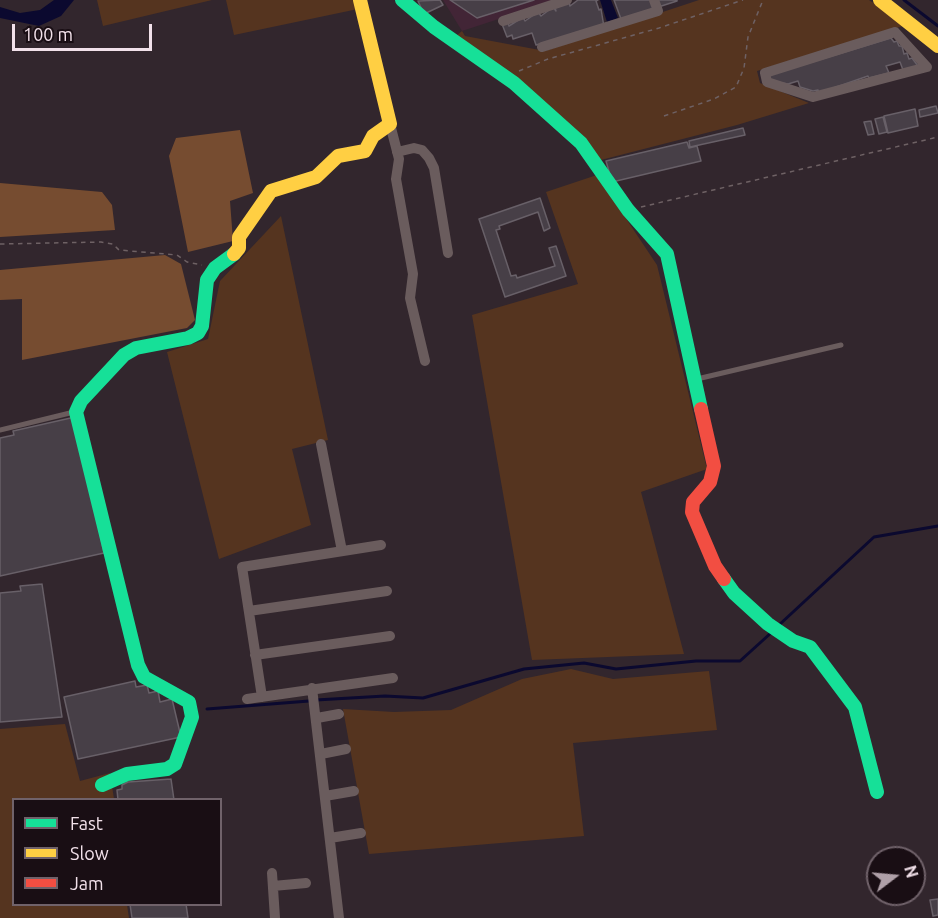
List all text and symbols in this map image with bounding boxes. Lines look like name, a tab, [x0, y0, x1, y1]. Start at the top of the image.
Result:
scale bar	[15, 12, 154, 50]
text: 100 m	[23, 24, 73, 44]
legend	[12, 798, 222, 906]
text: Fast	[70, 813, 103, 833]
text: Slow	[70, 843, 109, 863]
north arrow	[866, 846, 926, 906]
text: N	[901, 863, 922, 880]
text: Jam	[70, 873, 104, 893]

